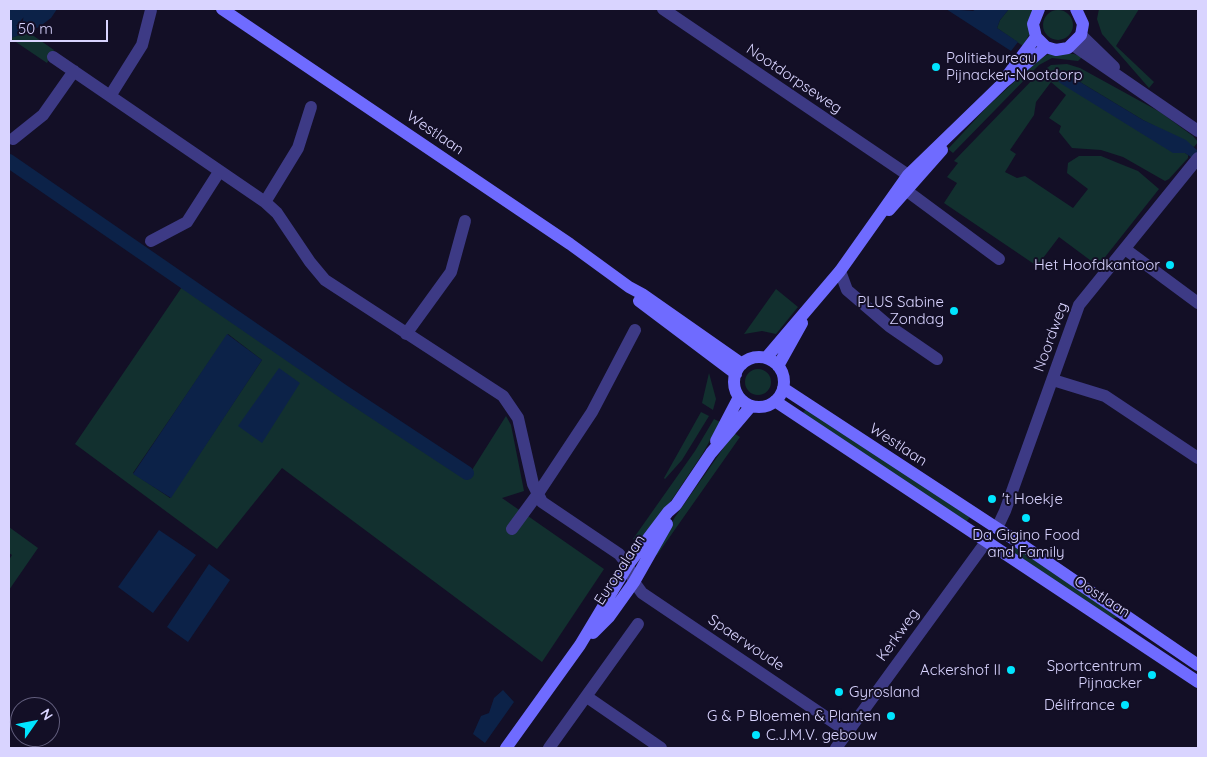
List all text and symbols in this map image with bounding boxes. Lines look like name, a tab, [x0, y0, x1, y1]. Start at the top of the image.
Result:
scale bar	[12, 10, 110, 42]
text: 50 m	[18, 19, 53, 38]
street label: Nootdorpseweg	[743, 40, 845, 118]
place label: Politiebureau Pijnacker-Nootdorp	[946, 49, 1083, 84]
marker: Politiebureau Pijnacker-Nootdorp	[930, 61, 942, 73]
street label: Westlaan	[403, 107, 467, 159]
place label: Het Hoofdkantoor	[1034, 256, 1160, 274]
marker: Het Hoofdkantoor	[1164, 259, 1176, 271]
place label: PLUS Sabine Zondag	[857, 293, 944, 328]
street label: Noordweg	[1030, 300, 1072, 374]
marker: PLUS Sabine Zondag	[948, 305, 960, 317]
street label: Westlaan	[866, 420, 930, 470]
place label: 't Hoekje	[1002, 490, 1063, 508]
marker: 't Hoekje	[986, 493, 998, 505]
marker: Da Gigino Food and Family	[1020, 512, 1032, 524]
place label: Da Gigino Food and Family	[972, 526, 1080, 561]
street label: Europalaan	[591, 532, 649, 608]
street label: Oostlaan	[1071, 572, 1133, 622]
street label: Kerkweg	[873, 605, 923, 665]
street label: Spaerwoude	[704, 611, 788, 675]
place label: Sportcentrum Pijnacker	[1047, 657, 1142, 692]
place label: Ackershof II	[920, 661, 1001, 679]
marker: Ackershof II	[1005, 664, 1017, 676]
marker: Sportcentrum Pijnacker	[1146, 669, 1158, 681]
place label: Gyrosland	[849, 683, 920, 701]
marker: Gyrosland	[833, 686, 845, 698]
place label: Délifrance	[1044, 696, 1115, 714]
north arrow	[10, 697, 60, 747]
marker: Délifrance	[1119, 699, 1131, 711]
text: N	[36, 705, 57, 724]
place label: G & P Bloemen & Planten	[707, 707, 881, 725]
marker: G & P Bloemen & Planten	[885, 710, 897, 722]
place label: C.J.M.V. gebouw	[766, 726, 877, 744]
marker: C.J.M.V. gebouw	[750, 729, 762, 741]

